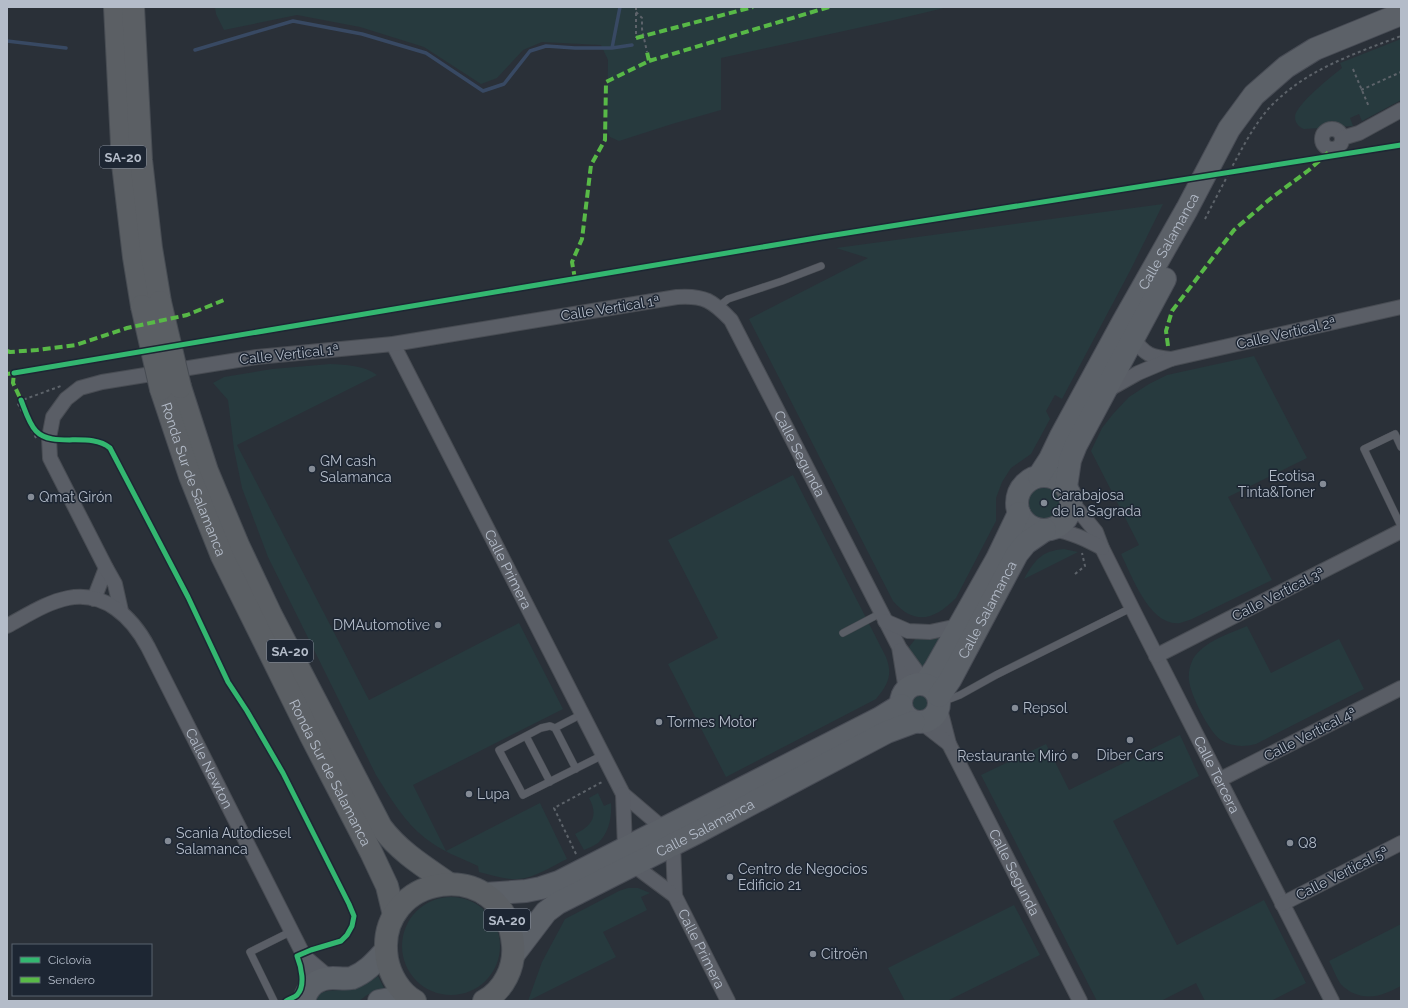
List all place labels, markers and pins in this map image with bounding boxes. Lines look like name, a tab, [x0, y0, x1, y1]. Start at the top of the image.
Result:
place label: GM cash Salamanca	[320, 453, 392, 485]
marker: GM cash Salamanca	[307, 464, 317, 474]
place label: Ecotisa Tinta&Toner	[1238, 468, 1315, 500]
marker: Ecotisa Tinta&Toner	[1318, 479, 1328, 489]
place label: Carabajosa de la Sagrada	[1052, 487, 1141, 519]
place label: Qmat Girón	[39, 489, 112, 505]
marker: Qmat Girón	[26, 492, 36, 502]
marker: Carabajosa de la Sagrada	[1039, 498, 1049, 508]
place label: DMAutomotive	[333, 617, 430, 633]
marker: DMAutomotive	[433, 620, 443, 630]
place label: Repsol	[1023, 700, 1068, 716]
marker: Repsol	[1010, 703, 1020, 713]
place label: Tormes Motor	[667, 714, 757, 730]
marker: Tormes Motor	[654, 717, 664, 727]
marker: Diber Cars	[1125, 735, 1135, 745]
place label: Diber Cars	[1097, 747, 1164, 763]
place label: Restaurante Miró	[957, 748, 1067, 764]
marker: Restaurante Miró	[1070, 751, 1080, 761]
place label: Lupa	[477, 786, 510, 802]
marker: Lupa	[464, 789, 474, 799]
place label: Scania Autodiesel Salamanca	[176, 825, 291, 857]
place label: Q8	[1298, 835, 1317, 851]
marker: Scania Autodiesel Salamanca	[163, 836, 173, 846]
marker: Q8	[1285, 838, 1295, 848]
place label: Centro de Negocios Edificio 21	[738, 861, 868, 893]
marker: Centro de Negocios Edificio 21	[725, 872, 735, 882]
place label: Citroën	[821, 946, 868, 962]
marker: Citroën	[808, 949, 818, 959]

